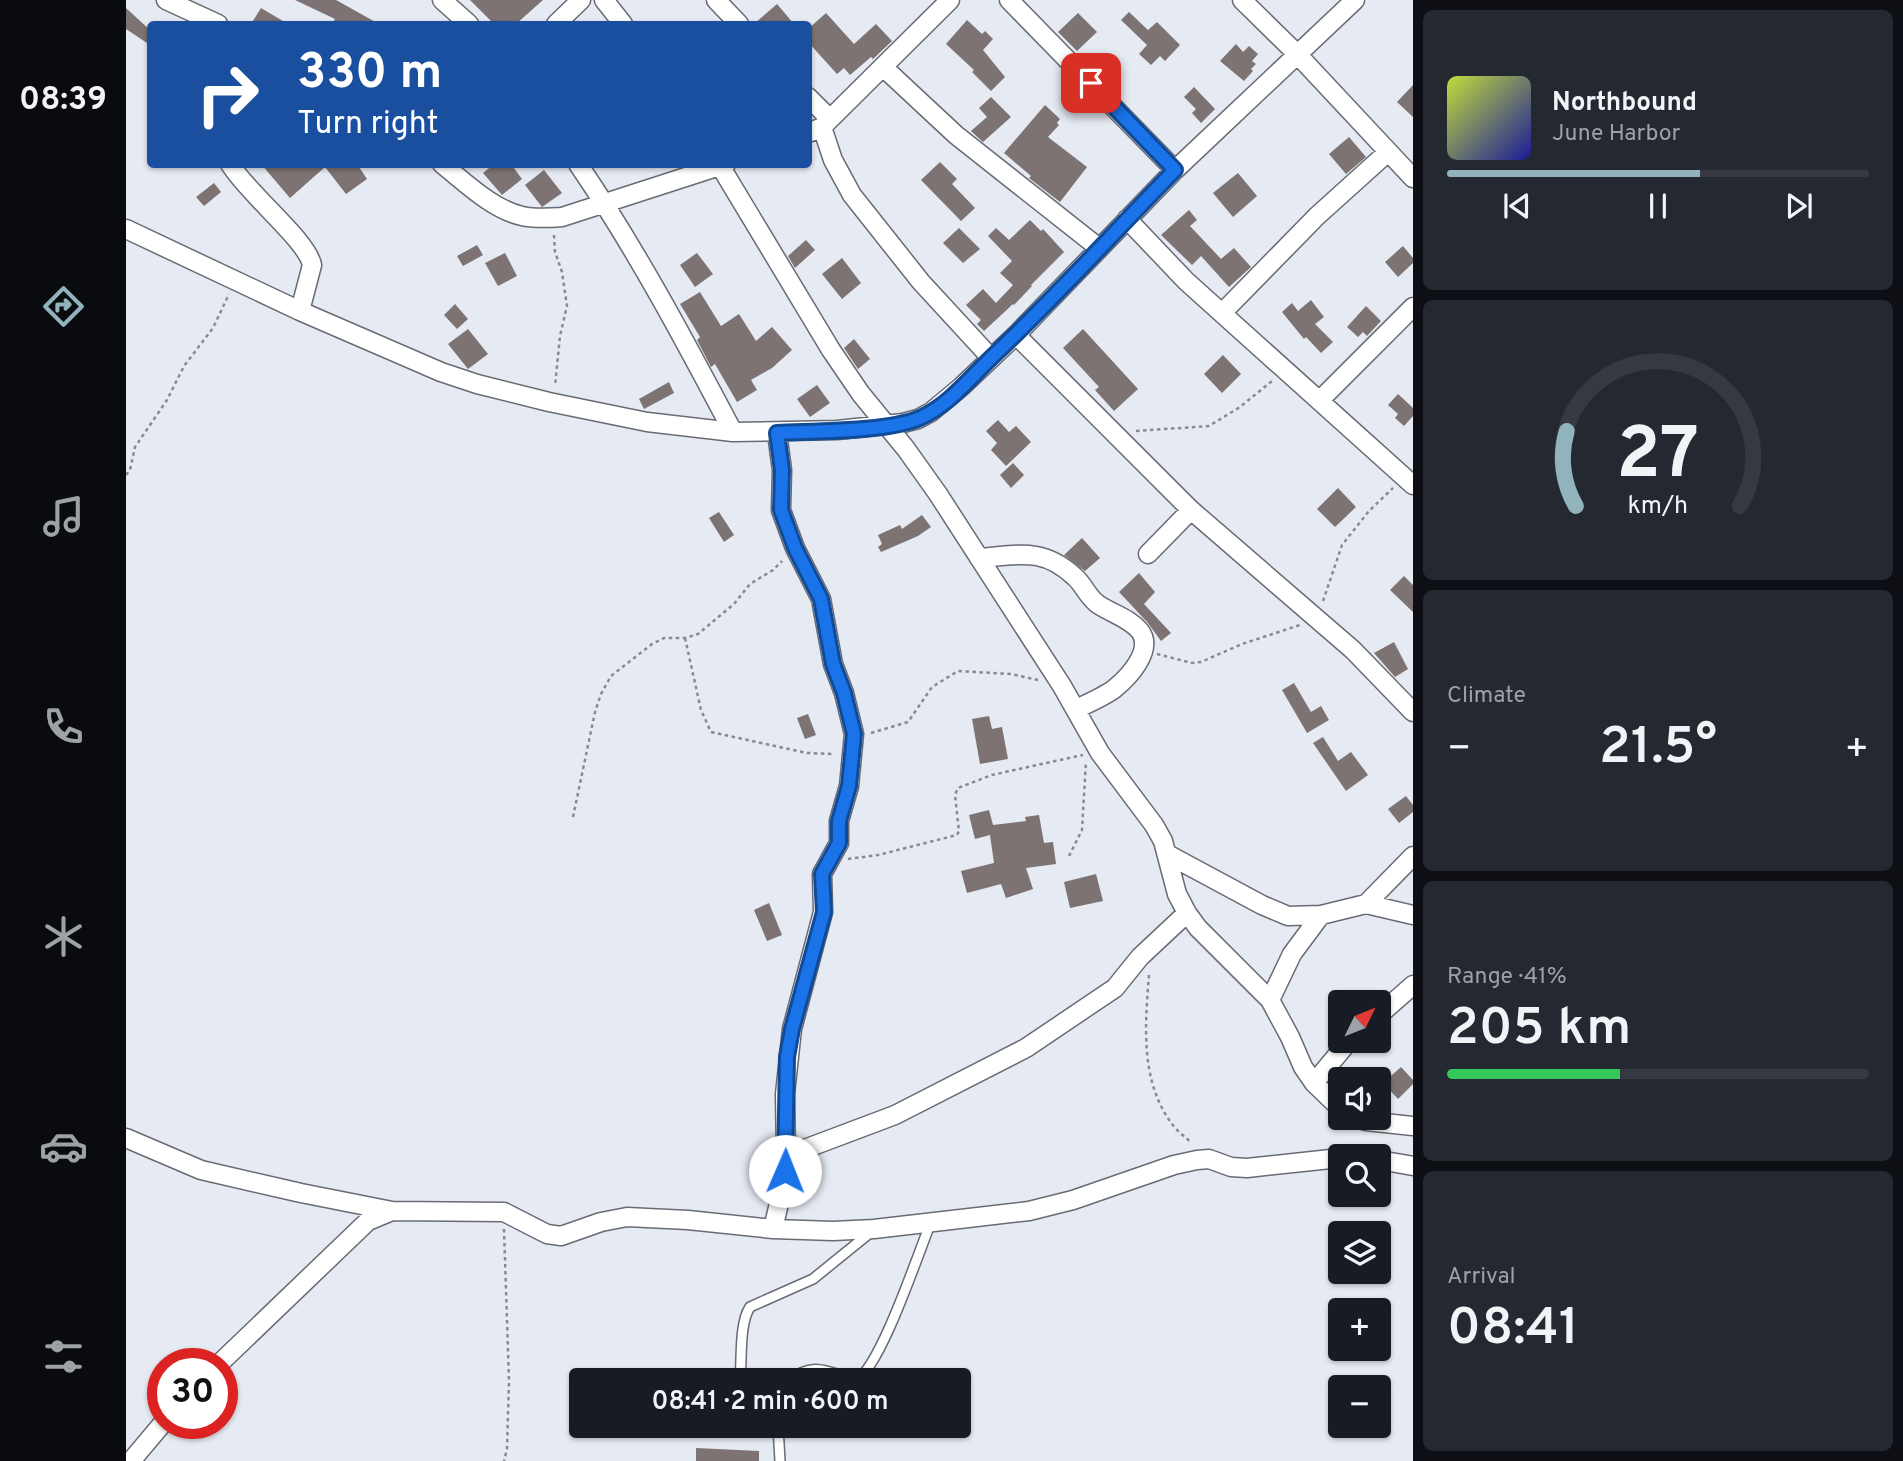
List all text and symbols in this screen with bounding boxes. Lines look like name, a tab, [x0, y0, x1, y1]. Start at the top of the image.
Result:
text: 330 m	[297, 44, 442, 106]
icon: right	[182, 49, 273, 140]
pin	[1061, 53, 1121, 113]
icon: arrive	[1072, 64, 1110, 102]
text: 08:39	[19, 81, 107, 121]
text: Northbound	[1552, 87, 1697, 120]
text: Turn right	[297, 105, 439, 145]
text: June Harbor	[1552, 120, 1680, 149]
icon: previous	[1498, 187, 1536, 225]
icon: pause	[1639, 187, 1677, 225]
icon: next	[1780, 187, 1818, 225]
icon: directions	[39, 282, 88, 331]
text: 27	[1617, 413, 1699, 505]
text: km/h	[1628, 491, 1688, 523]
icon: music	[39, 492, 88, 541]
text: Climate	[1447, 682, 1526, 711]
icon: phone	[39, 702, 88, 751]
text: 21.5°	[1599, 716, 1717, 782]
text: −	[1447, 726, 1472, 775]
text: +	[1844, 726, 1869, 775]
icon: climate	[39, 912, 88, 961]
text: Range · 41%	[1447, 963, 1567, 992]
north arrow	[1328, 990, 1391, 1054]
map controls	[1328, 990, 1391, 1438]
text: 205 km	[1447, 997, 1631, 1063]
button: sound	[1328, 1067, 1391, 1130]
icon: car	[39, 1122, 88, 1171]
position arrow	[748, 1134, 822, 1208]
button: search	[1328, 1144, 1391, 1207]
button: layers	[1328, 1221, 1391, 1284]
text: Arrival	[1447, 1263, 1516, 1292]
text: 08:41	[1447, 1297, 1579, 1363]
button: +	[1328, 1298, 1391, 1361]
icon: filters	[39, 1332, 88, 1381]
speed limit sign: 30	[147, 1348, 238, 1439]
button: −	[1328, 1375, 1391, 1438]
text: 08:41 · 2 min · 600 m	[651, 1386, 889, 1419]

